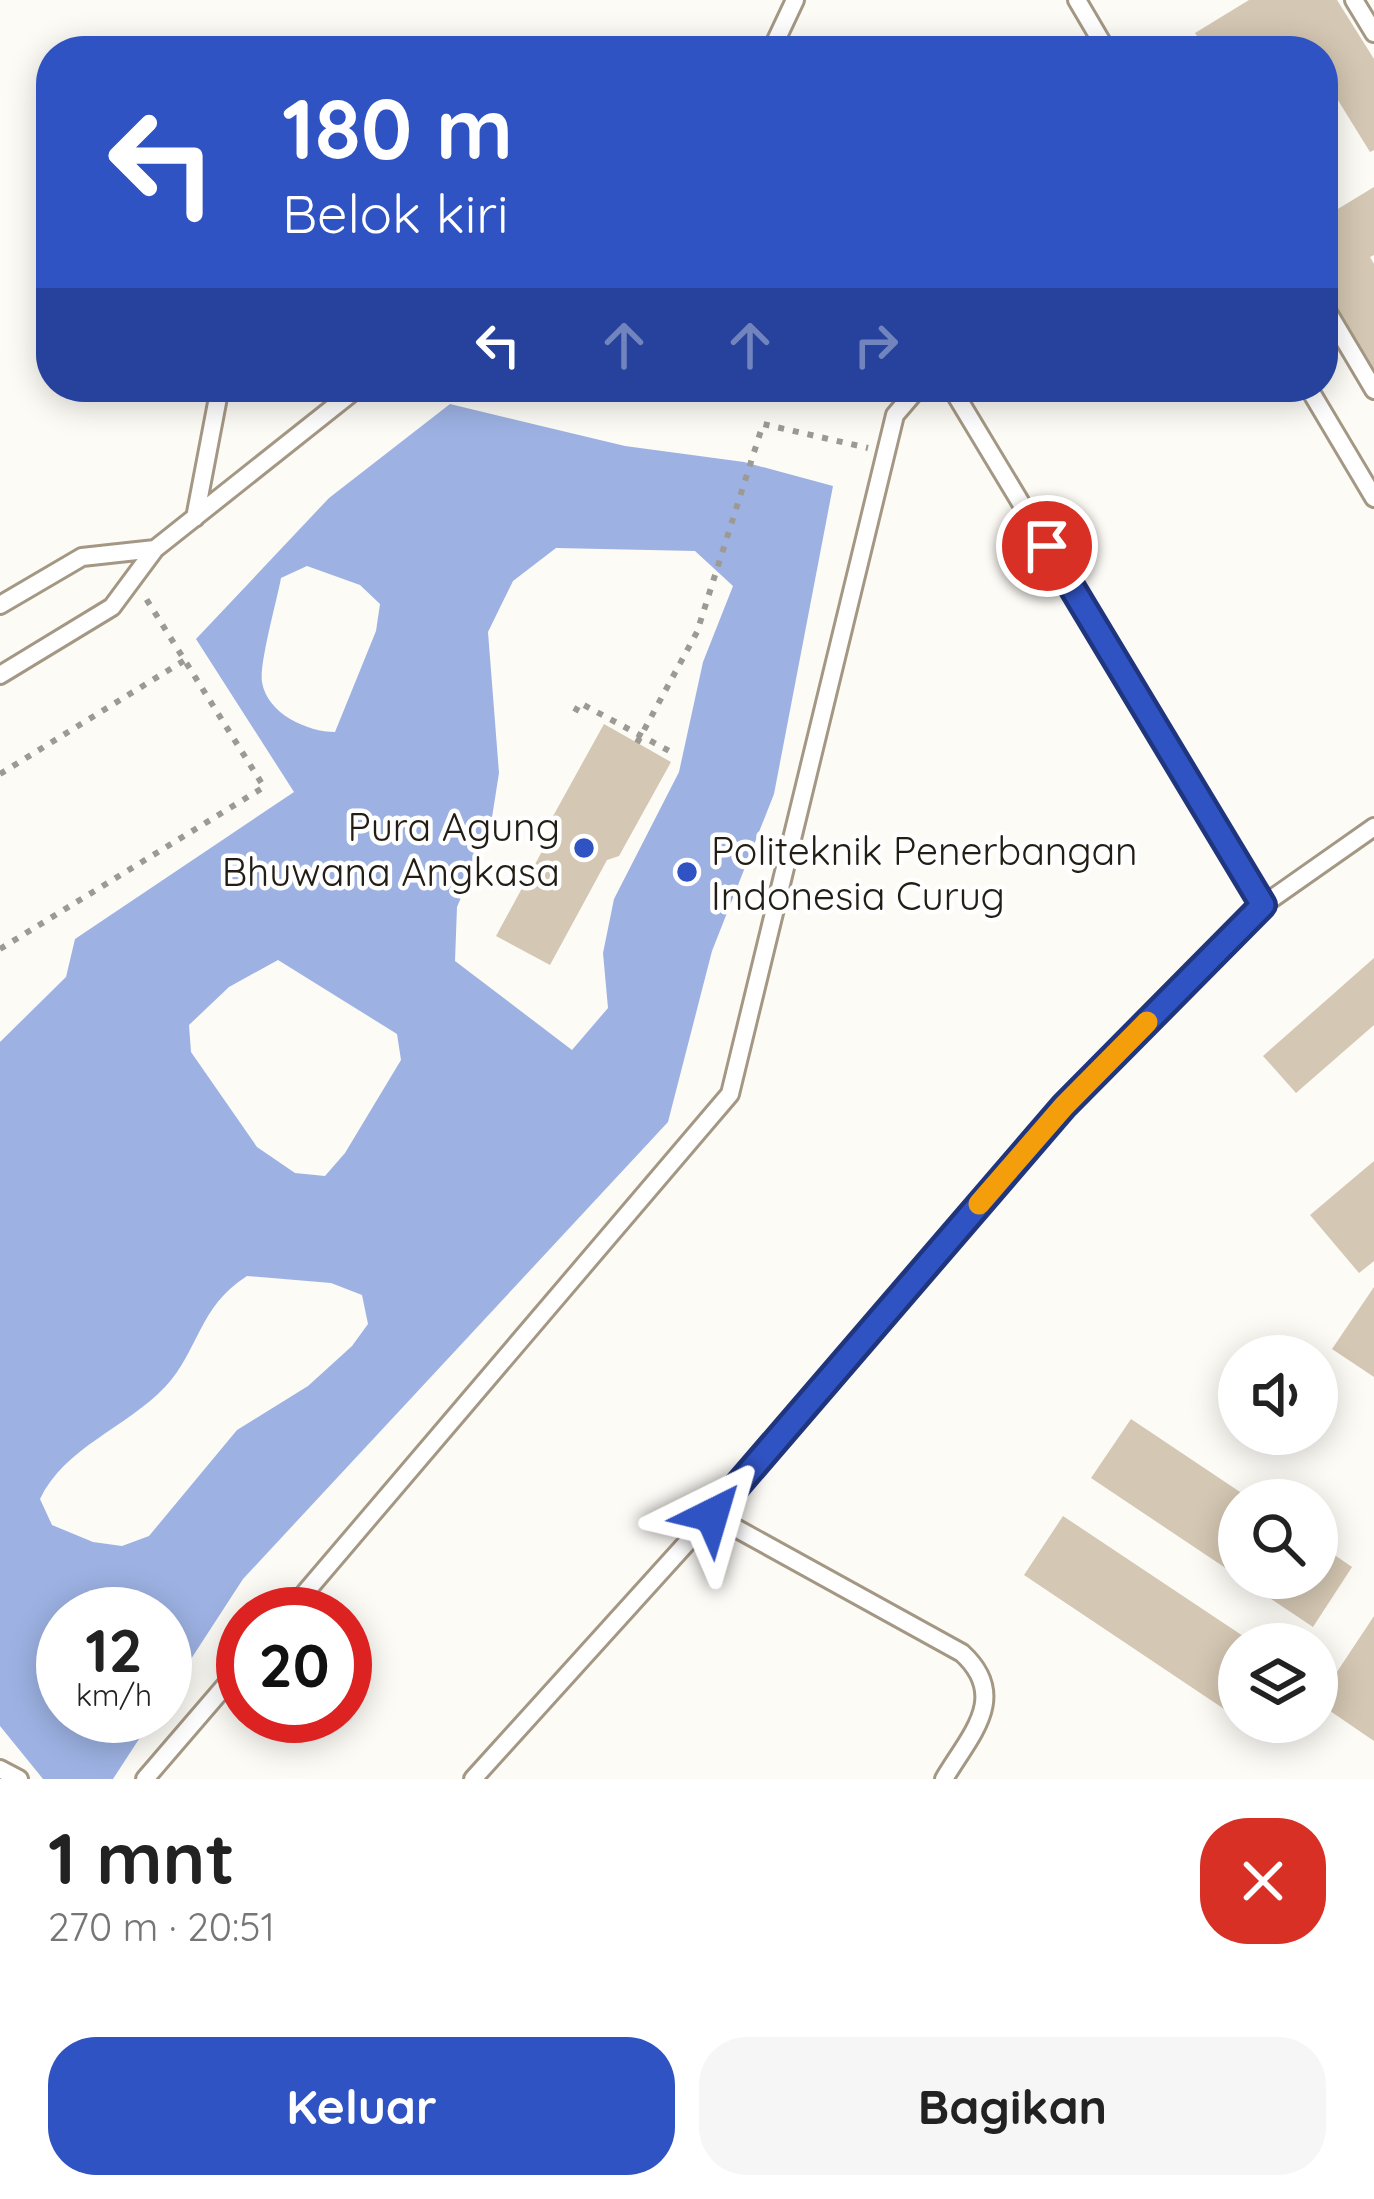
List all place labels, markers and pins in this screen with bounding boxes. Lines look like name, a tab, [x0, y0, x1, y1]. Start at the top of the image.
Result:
pin	[996, 495, 1098, 597]
place label: Pura Agung Bhuwana Angkasa	[222, 802, 560, 896]
place label: Politeknik Penerbangan Indonesia Curug	[711, 826, 1138, 920]
marker: Pura Agung Bhuwana Angkasa	[571, 835, 597, 861]
marker: Politeknik Penerbangan Indonesia Curug	[674, 859, 700, 885]

